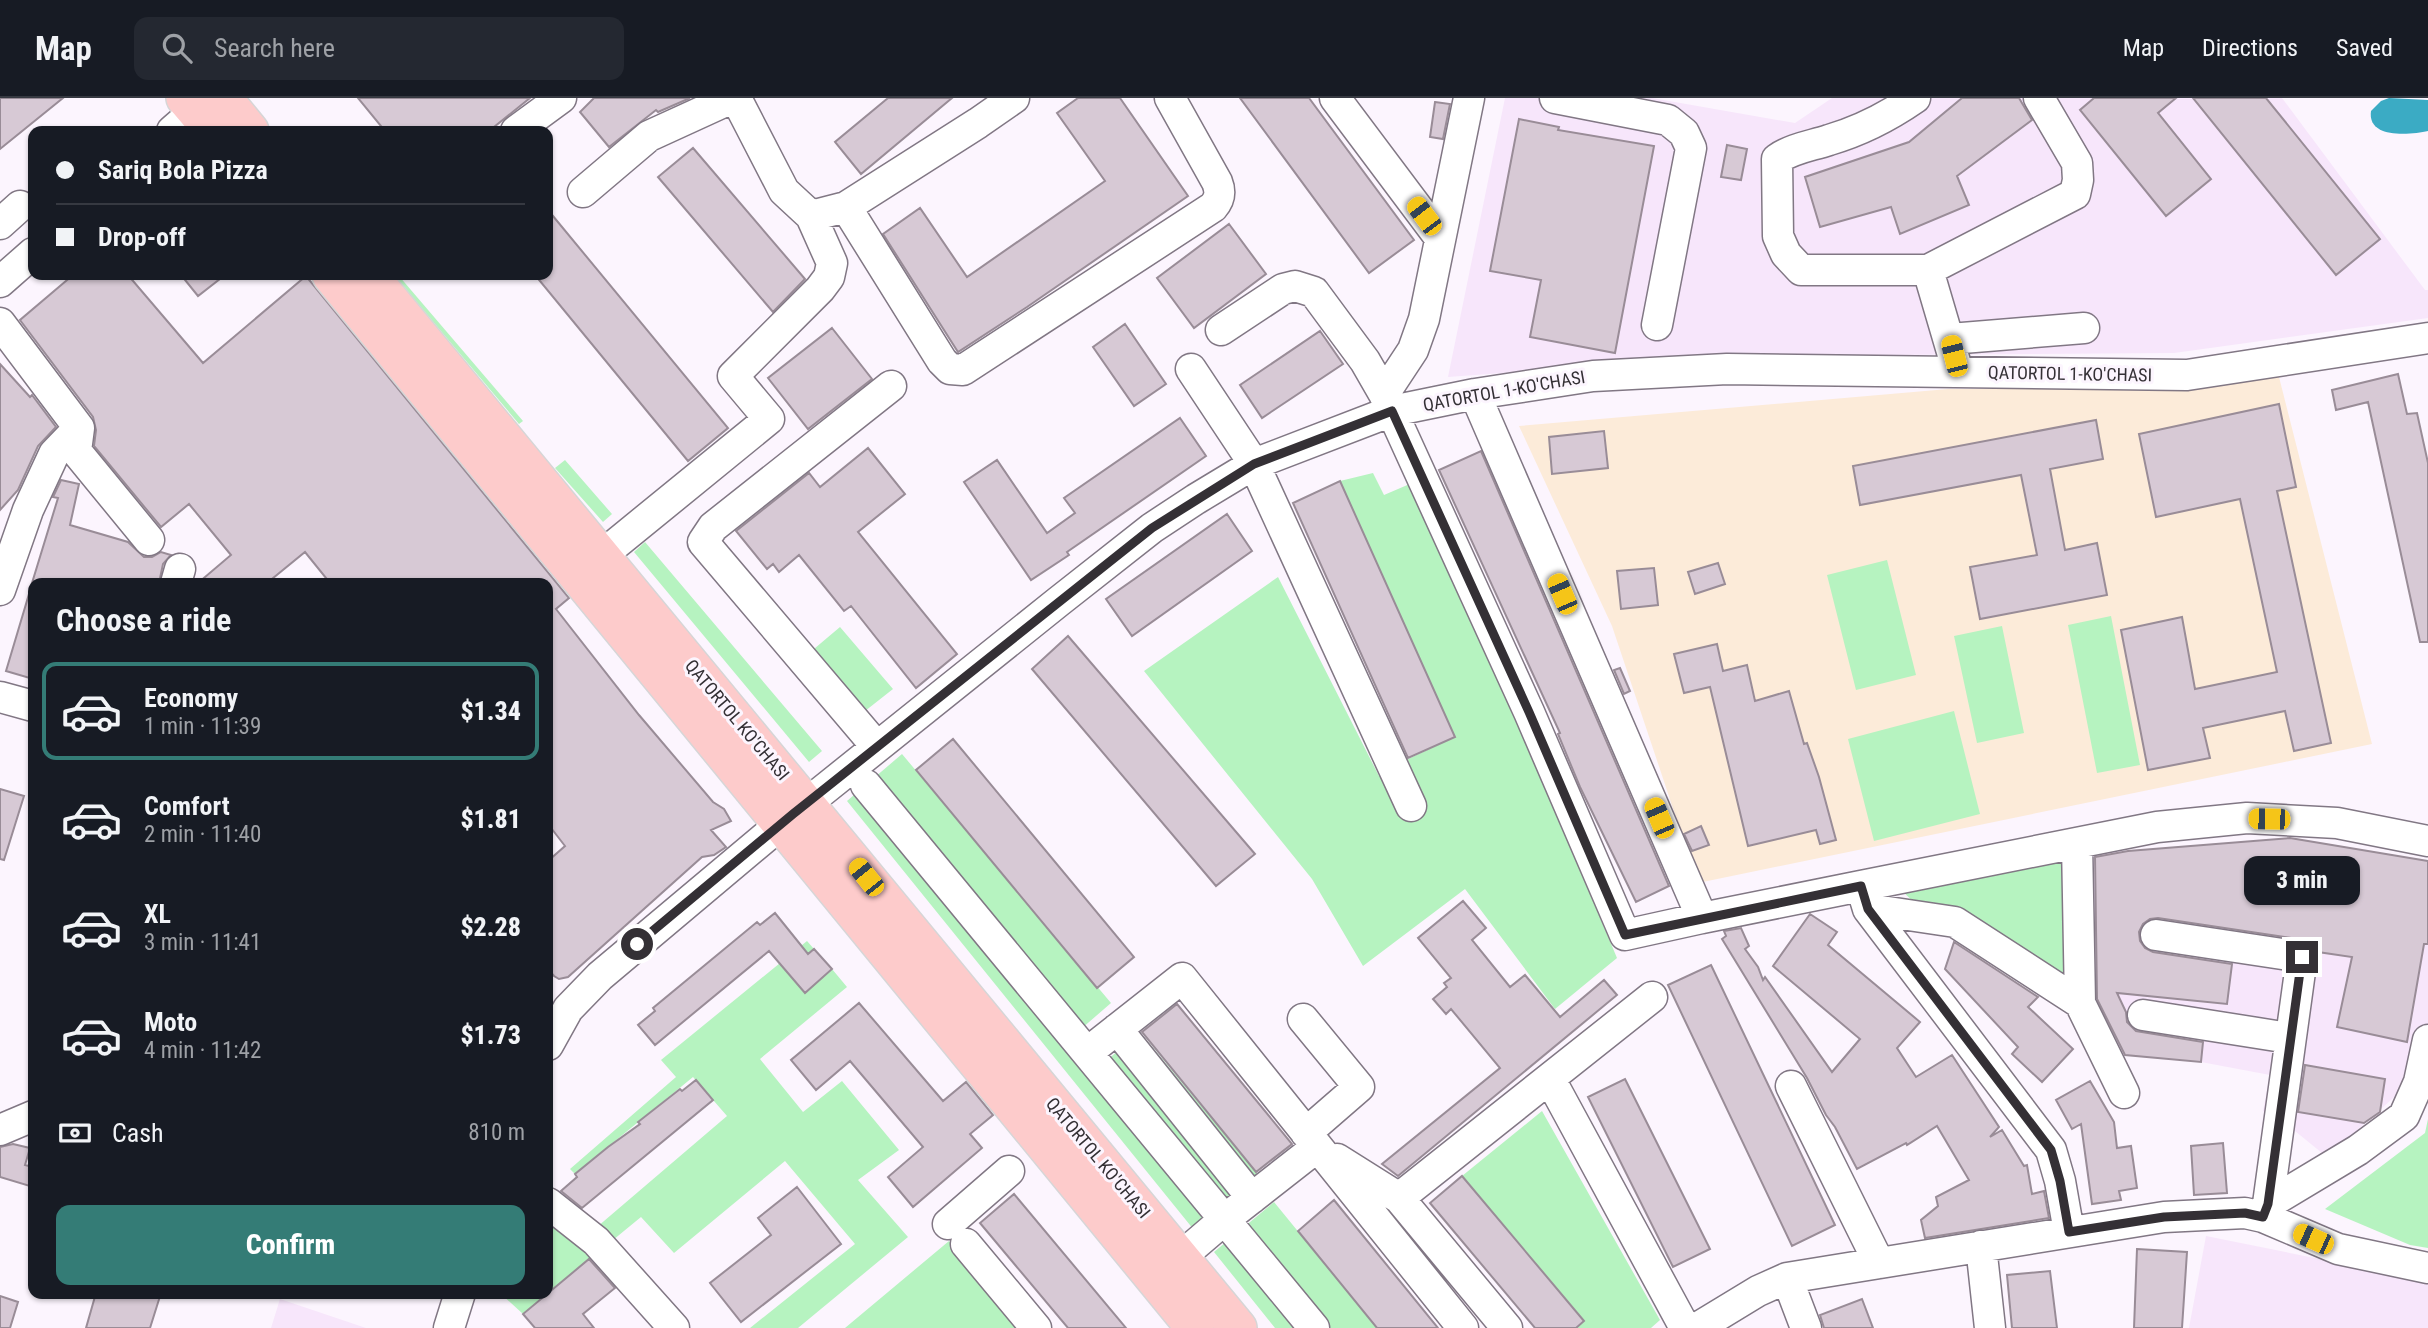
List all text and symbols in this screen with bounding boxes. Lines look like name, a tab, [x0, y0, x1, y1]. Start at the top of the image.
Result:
search box	[134, 17, 624, 80]
text: Map	[35, 29, 92, 68]
icon: search	[158, 29, 196, 67]
text: Search here	[214, 33, 335, 63]
text: Map	[2123, 34, 2164, 62]
text: Directions	[2202, 34, 2298, 62]
text: Saved	[2336, 34, 2393, 62]
text: Sariq Bola Pizza	[98, 155, 268, 185]
car	[1403, 193, 1446, 239]
text: Drop-off	[98, 222, 186, 252]
car	[1939, 333, 1970, 379]
street label: QATORTOL 1-KO'CHASI	[1988, 362, 2152, 385]
street label: QATORTOL 1-KO'CHASI	[1421, 366, 1587, 415]
car	[1545, 571, 1580, 617]
text: Choose a ride	[56, 601, 231, 639]
street label: QATORTOL KO'CHASI	[681, 655, 794, 784]
icon: car	[60, 680, 123, 743]
text: Economy	[144, 683, 238, 713]
text: $1.34	[460, 696, 521, 726]
text: 1 min · 11:39	[144, 713, 261, 740]
icon: car	[60, 788, 123, 851]
text: Comfort	[144, 791, 230, 821]
car	[1642, 795, 1677, 841]
text: $1.81	[460, 804, 521, 834]
car	[2248, 808, 2291, 830]
text: 2 min · 11:40	[144, 821, 261, 848]
car	[845, 854, 888, 900]
callout: 3 min	[2244, 856, 2360, 904]
text: 3 min	[2276, 867, 2328, 894]
icon: car	[60, 896, 123, 959]
text: XL	[144, 899, 171, 929]
text: $2.28	[460, 912, 521, 942]
route start	[621, 928, 653, 960]
text: 3 min · 11:41	[144, 929, 261, 956]
route end	[2286, 941, 2318, 973]
icon: car	[60, 1004, 123, 1067]
text: Moto	[144, 1007, 197, 1037]
text: $1.73	[460, 1020, 521, 1050]
text: 4 min · 11:42	[144, 1037, 261, 1064]
street label: QATORTOL KO'CHASI	[1042, 1093, 1155, 1222]
icon: cash	[56, 1114, 94, 1152]
text: Cash	[112, 1118, 164, 1148]
text: 810 m	[468, 1119, 525, 1146]
button: Confirm	[56, 1205, 525, 1285]
car	[2290, 1221, 2337, 1257]

